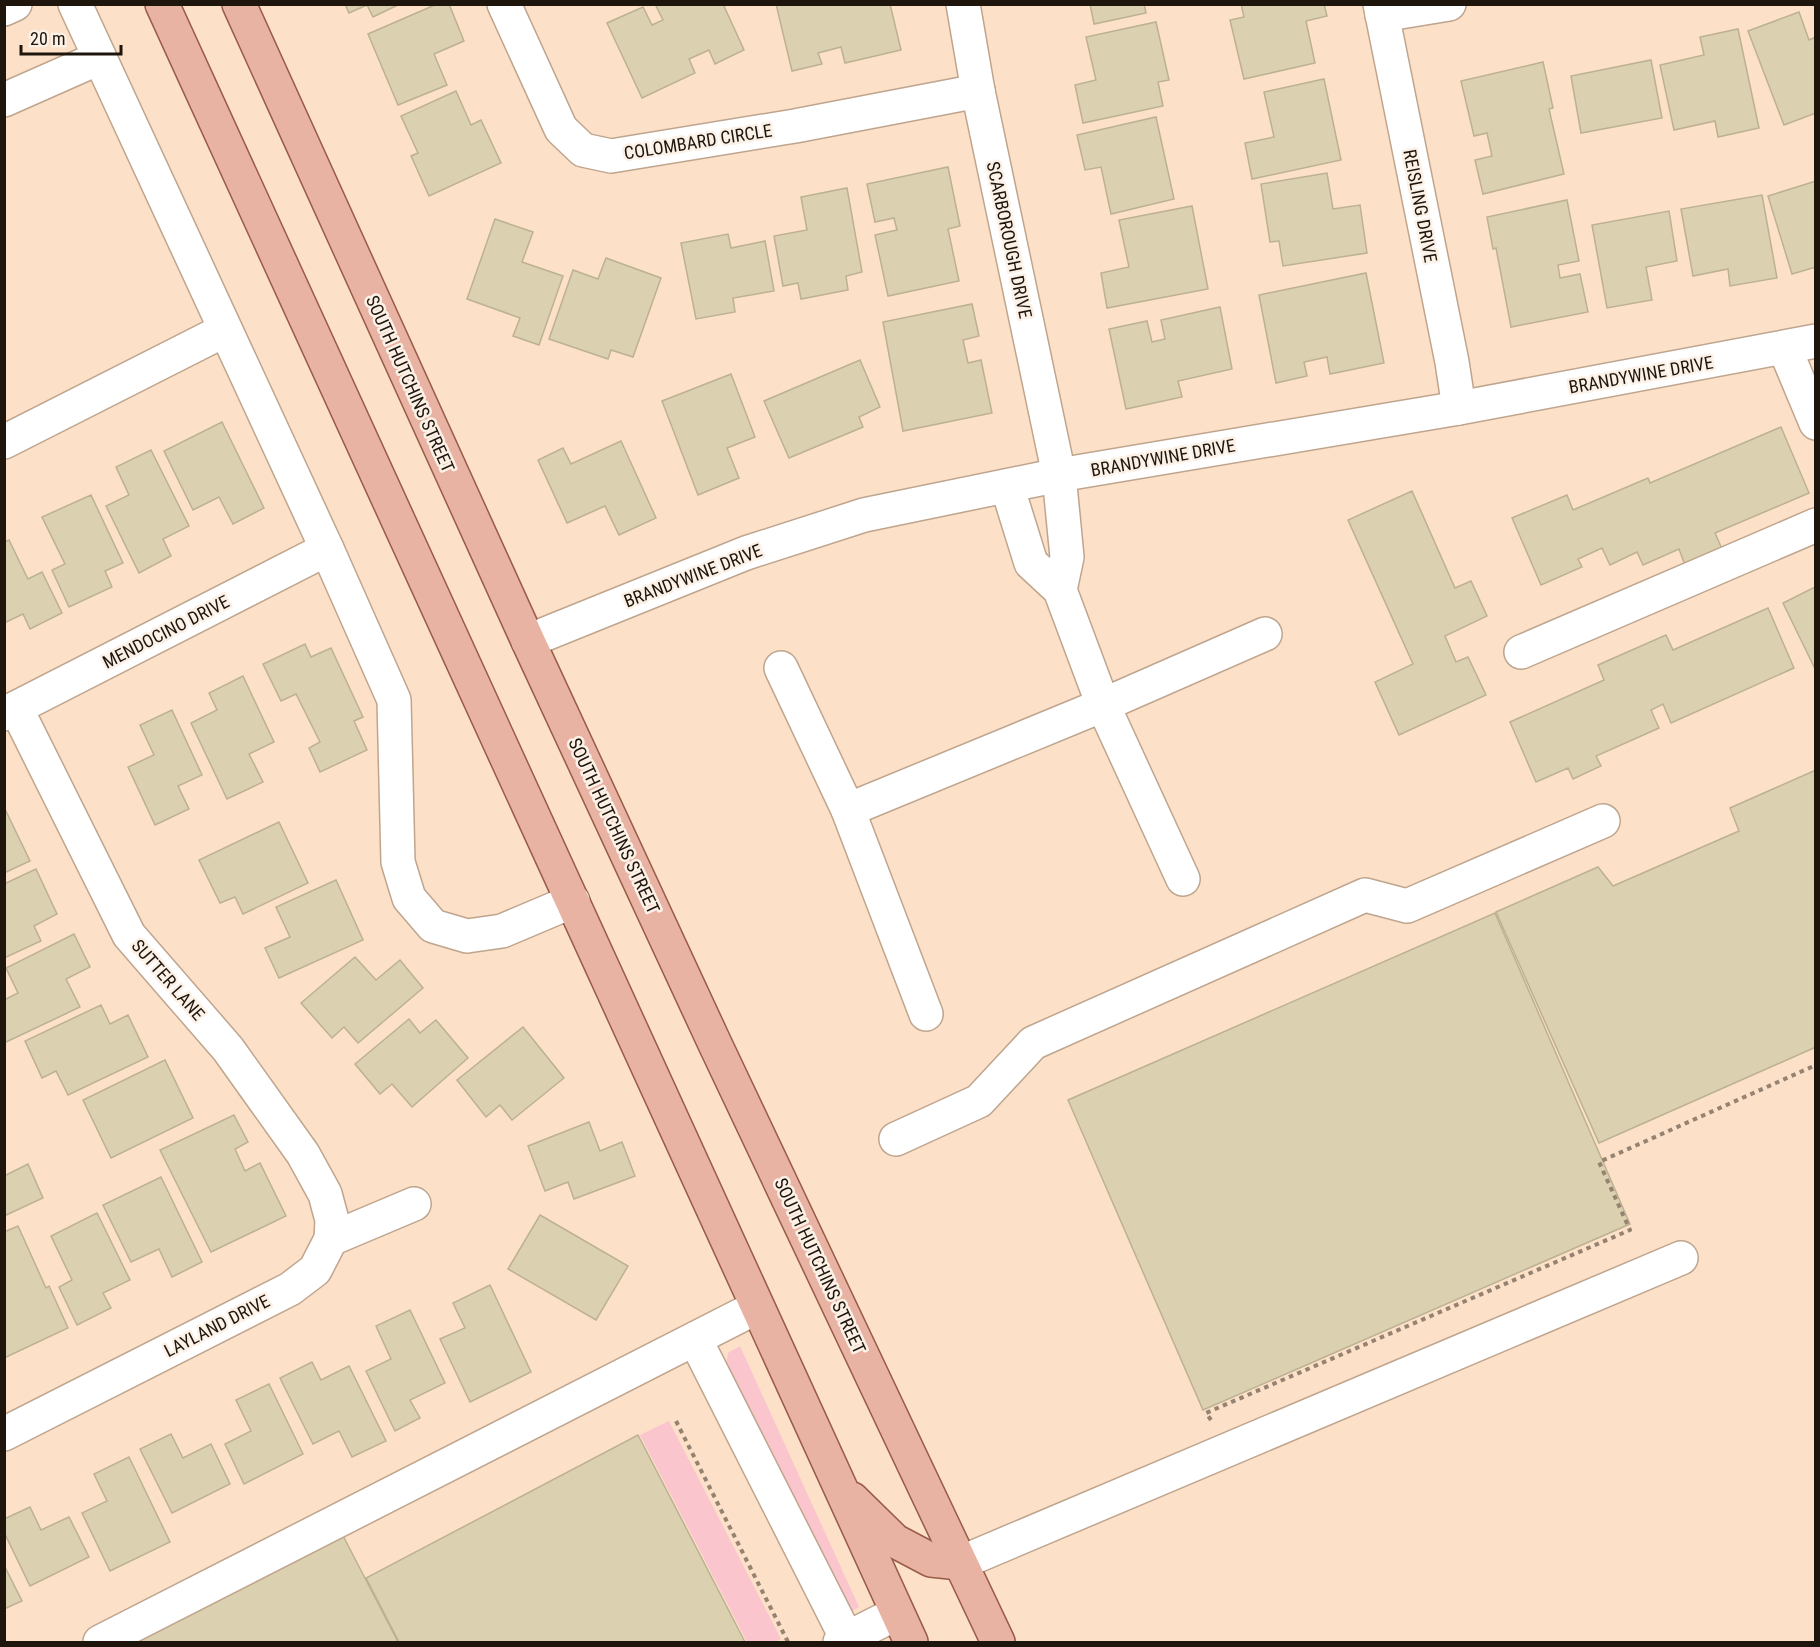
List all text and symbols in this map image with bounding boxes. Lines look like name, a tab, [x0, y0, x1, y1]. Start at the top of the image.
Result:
scale bar	[21, 18, 122, 56]
text: 20 m	[30, 28, 65, 49]
street label: COLOMBARD CIRCLE	[622, 119, 773, 164]
street label: REISLING DRIVE	[1399, 148, 1442, 264]
street label: SCARBOROUGH DRIVE	[983, 160, 1036, 320]
street label: SOUTH HUTCHINS STREET	[362, 292, 459, 476]
street label: BRANDYWINE DRIVE	[1567, 351, 1715, 398]
street label: BRANDYWINE DRIVE	[1089, 434, 1237, 481]
street label: BRANDYWINE DRIVE	[621, 540, 765, 612]
street label: MENDOCINO DRIVE	[99, 591, 232, 672]
street label: SOUTH HUTCHINS STREET	[564, 735, 664, 917]
street label: SUTTER LANE	[128, 935, 209, 1024]
street label: SOUTH HUTCHINS STREET	[770, 1175, 870, 1357]
street label: LAYLAND DRIVE	[160, 1290, 273, 1361]

